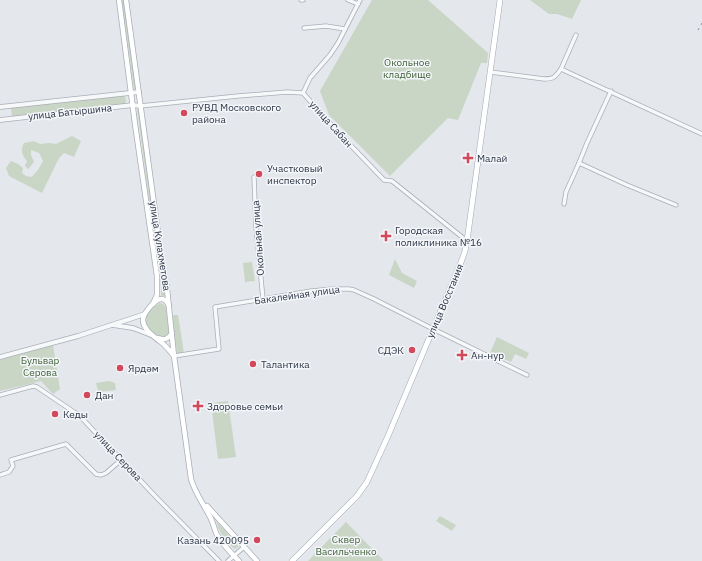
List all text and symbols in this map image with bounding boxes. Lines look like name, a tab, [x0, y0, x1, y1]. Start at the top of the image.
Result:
park label: Окольное кладбище	[383, 56, 431, 81]
street label: улица Сабан	[307, 98, 355, 150]
street label: улица Батыршина	[27, 101, 113, 123]
place label: РУВД Московского района	[192, 101, 282, 126]
marker: РУВД Московского района	[179, 108, 189, 118]
marker: Малай	[462, 152, 474, 164]
place label: Малай	[477, 152, 508, 165]
place label: Участковый инспектор	[267, 162, 323, 187]
marker: Участковый инспектор	[254, 169, 264, 179]
street label: Окольная улица	[249, 199, 267, 276]
street label: улица Кулахметова	[146, 200, 174, 292]
place label: Городская поликлиника №16	[395, 224, 482, 249]
marker: Городская поликлиника №16	[380, 230, 392, 242]
street label: улица Восстания	[424, 262, 466, 340]
street label: Бакалейная улица	[253, 282, 341, 307]
place label: СДЭК	[378, 344, 404, 357]
marker: СДЭК	[407, 345, 417, 355]
marker: Ан-нур	[456, 349, 468, 361]
place label: Ан-нур	[471, 349, 504, 362]
park label: Бульвар Серова	[21, 354, 59, 379]
place label: Талантика	[261, 358, 310, 371]
marker: Талантика	[248, 359, 258, 369]
place label: Ярдәм	[128, 362, 159, 375]
marker: Ярдәм	[115, 363, 125, 373]
place label: Дан	[95, 389, 114, 402]
marker: Дан	[82, 390, 92, 400]
marker: Здоровье семьи	[192, 400, 204, 412]
place label: Здоровье семьи	[207, 400, 283, 413]
place label: Кеды	[63, 408, 88, 421]
marker: Кеды	[50, 409, 60, 419]
street label: улица Серова	[91, 428, 145, 484]
park label: Сквер Васильченко	[315, 533, 377, 558]
place label: Казань 420095	[177, 534, 249, 547]
marker: Казань 420095	[252, 535, 262, 545]

